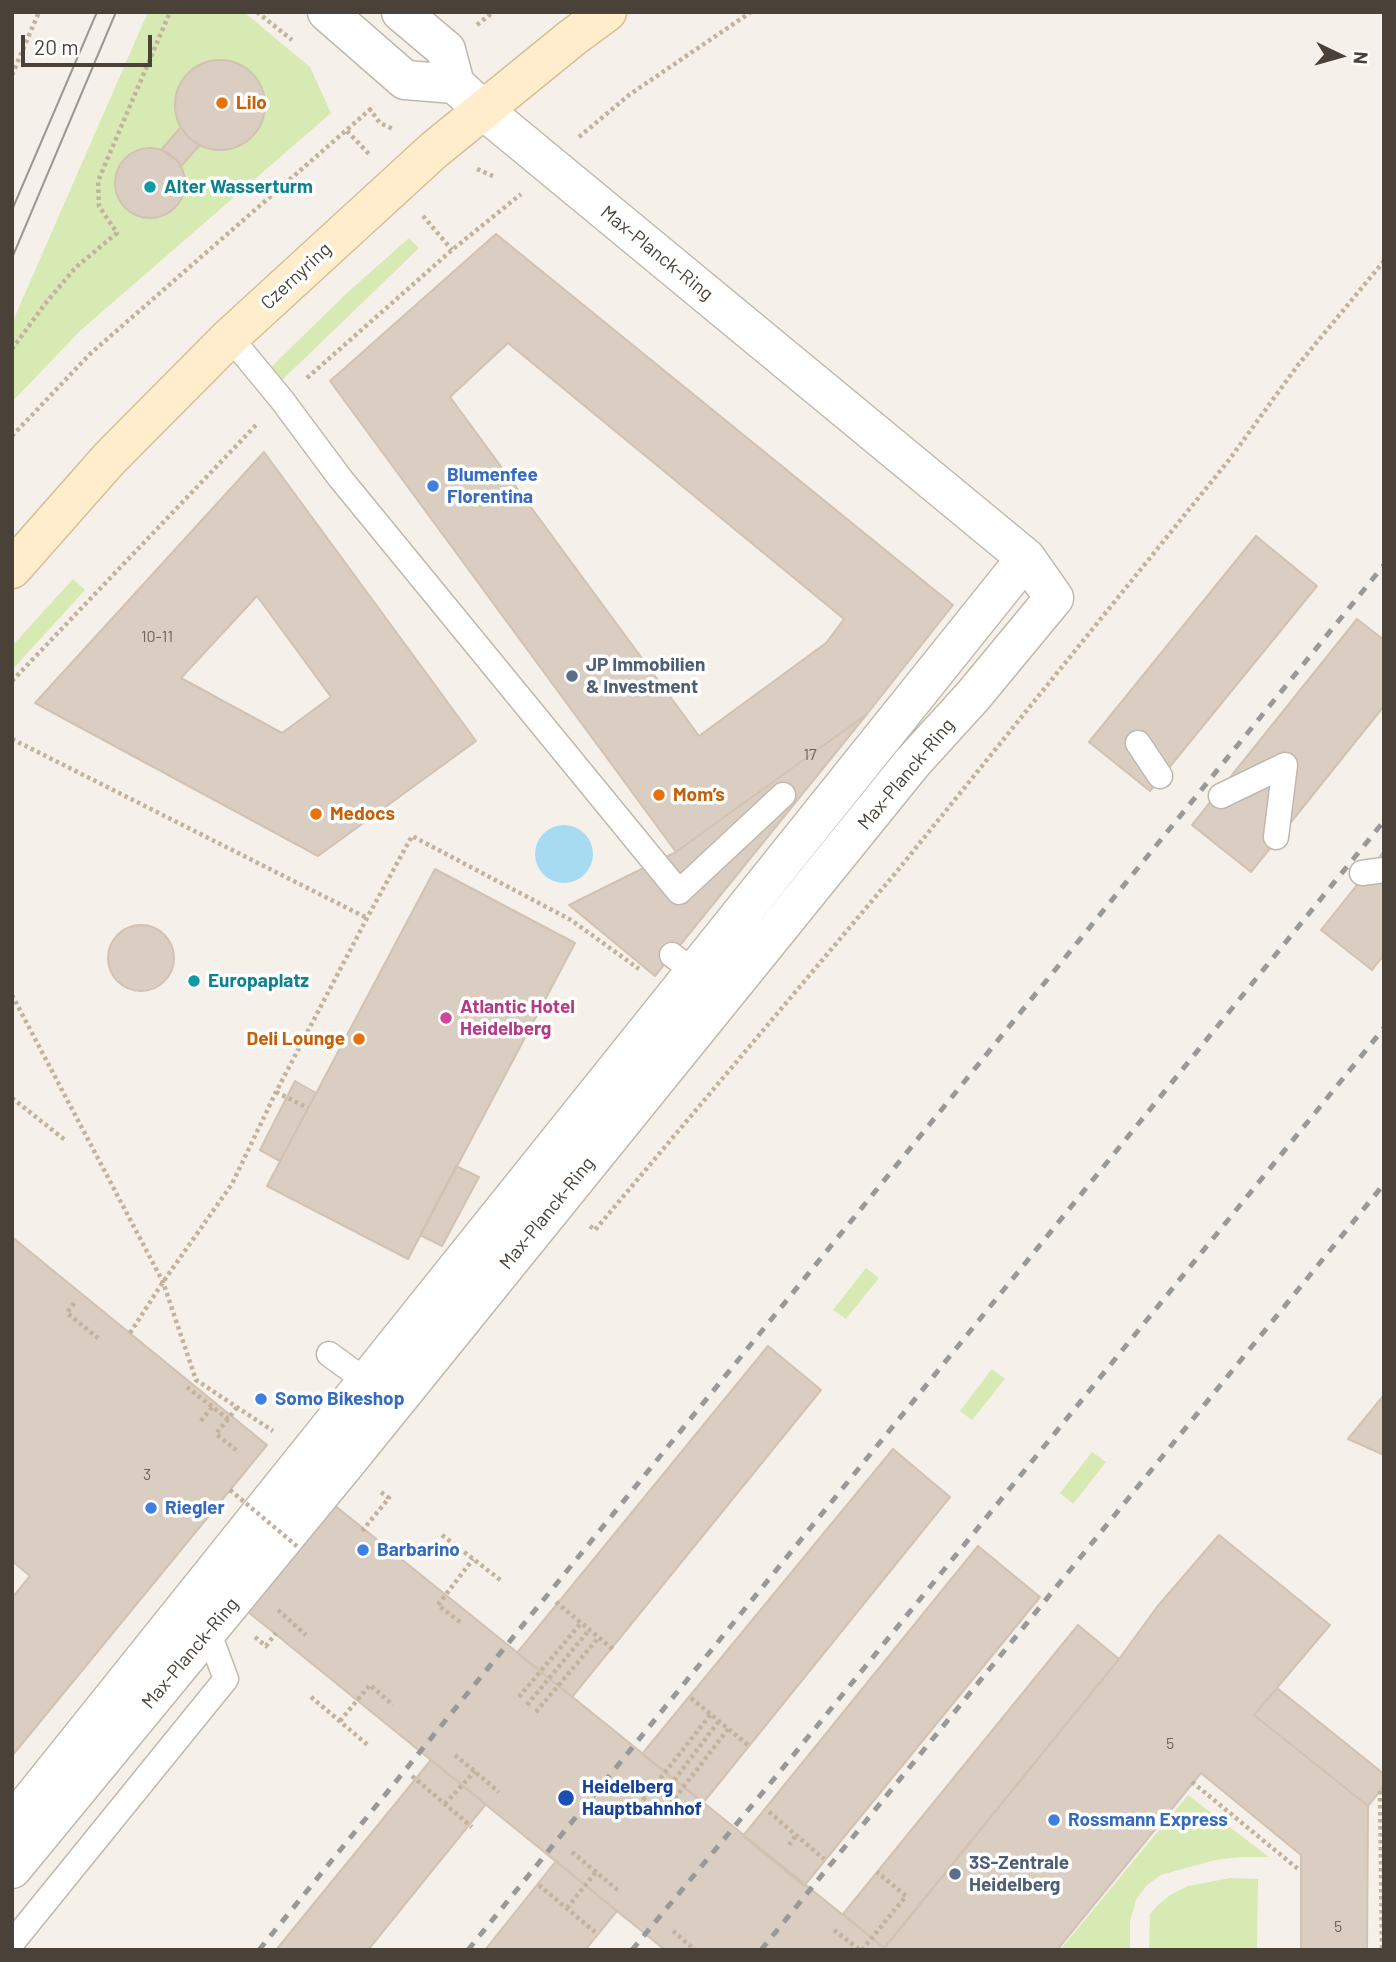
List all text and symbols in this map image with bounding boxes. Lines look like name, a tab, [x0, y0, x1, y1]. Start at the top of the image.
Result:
scale bar	[24, 21, 156, 65]
north arrow	[1305, 21, 1375, 91]
text: 20 m	[34, 34, 79, 59]
text: N	[1349, 51, 1373, 65]
place label: Lilo	[236, 92, 267, 114]
marker: Lilo	[214, 95, 230, 111]
place label: Alter Wasserturm	[164, 176, 313, 198]
marker: Alter Wasserturm	[142, 179, 158, 195]
street label: Max-Planck-Ring	[596, 201, 718, 305]
street label: Czernyring	[256, 238, 336, 314]
place label: Blumenfee Florentina	[447, 464, 538, 508]
marker: Blumenfee Florentina	[425, 478, 441, 494]
house number: 10-11	[141, 627, 173, 647]
place label: JP Immobilien & Investment	[586, 654, 705, 698]
marker: JP Immobilien & Investment	[564, 668, 580, 684]
street label: Max-Planck-Ring	[853, 714, 959, 834]
house number: 17	[803, 745, 817, 765]
place label: Mom’s	[673, 784, 725, 806]
marker: Mom’s	[651, 787, 667, 803]
place label: Medocs	[330, 803, 395, 825]
marker: Medocs	[308, 806, 324, 822]
place label: Europaplatz	[208, 970, 309, 992]
marker: Europaplatz	[186, 973, 202, 989]
place label: Atlantic Hotel Heidelberg	[460, 996, 575, 1040]
marker: Atlantic Hotel Heidelberg	[438, 1010, 454, 1026]
place label: Deli Lounge	[246, 1028, 345, 1050]
marker: Deli Lounge	[351, 1031, 367, 1047]
street label: Max-Planck-Ring	[495, 1152, 599, 1274]
place label: Somo Bikeshop	[275, 1388, 404, 1410]
marker: Somo Bikeshop	[253, 1391, 269, 1407]
house number: 3	[143, 1465, 151, 1485]
place label: Riegler	[165, 1497, 225, 1519]
marker: Riegler	[143, 1500, 159, 1516]
place label: Barbarino	[377, 1539, 460, 1561]
marker: Barbarino	[355, 1542, 371, 1558]
street label: Max-Planck-Ring	[137, 1593, 243, 1713]
house number: 5	[1166, 1734, 1174, 1754]
place label: Heidelberg Hauptbahnhof	[582, 1776, 702, 1820]
marker: Heidelberg Hauptbahnhof	[556, 1788, 576, 1808]
place label: Rossmann Express	[1068, 1809, 1228, 1831]
marker: Rossmann Express	[1046, 1812, 1062, 1828]
place label: 3S-Zentrale Heidelberg	[969, 1852, 1069, 1896]
marker: 3S-Zentrale Heidelberg	[947, 1866, 963, 1882]
house number: 5	[1334, 1917, 1342, 1937]

